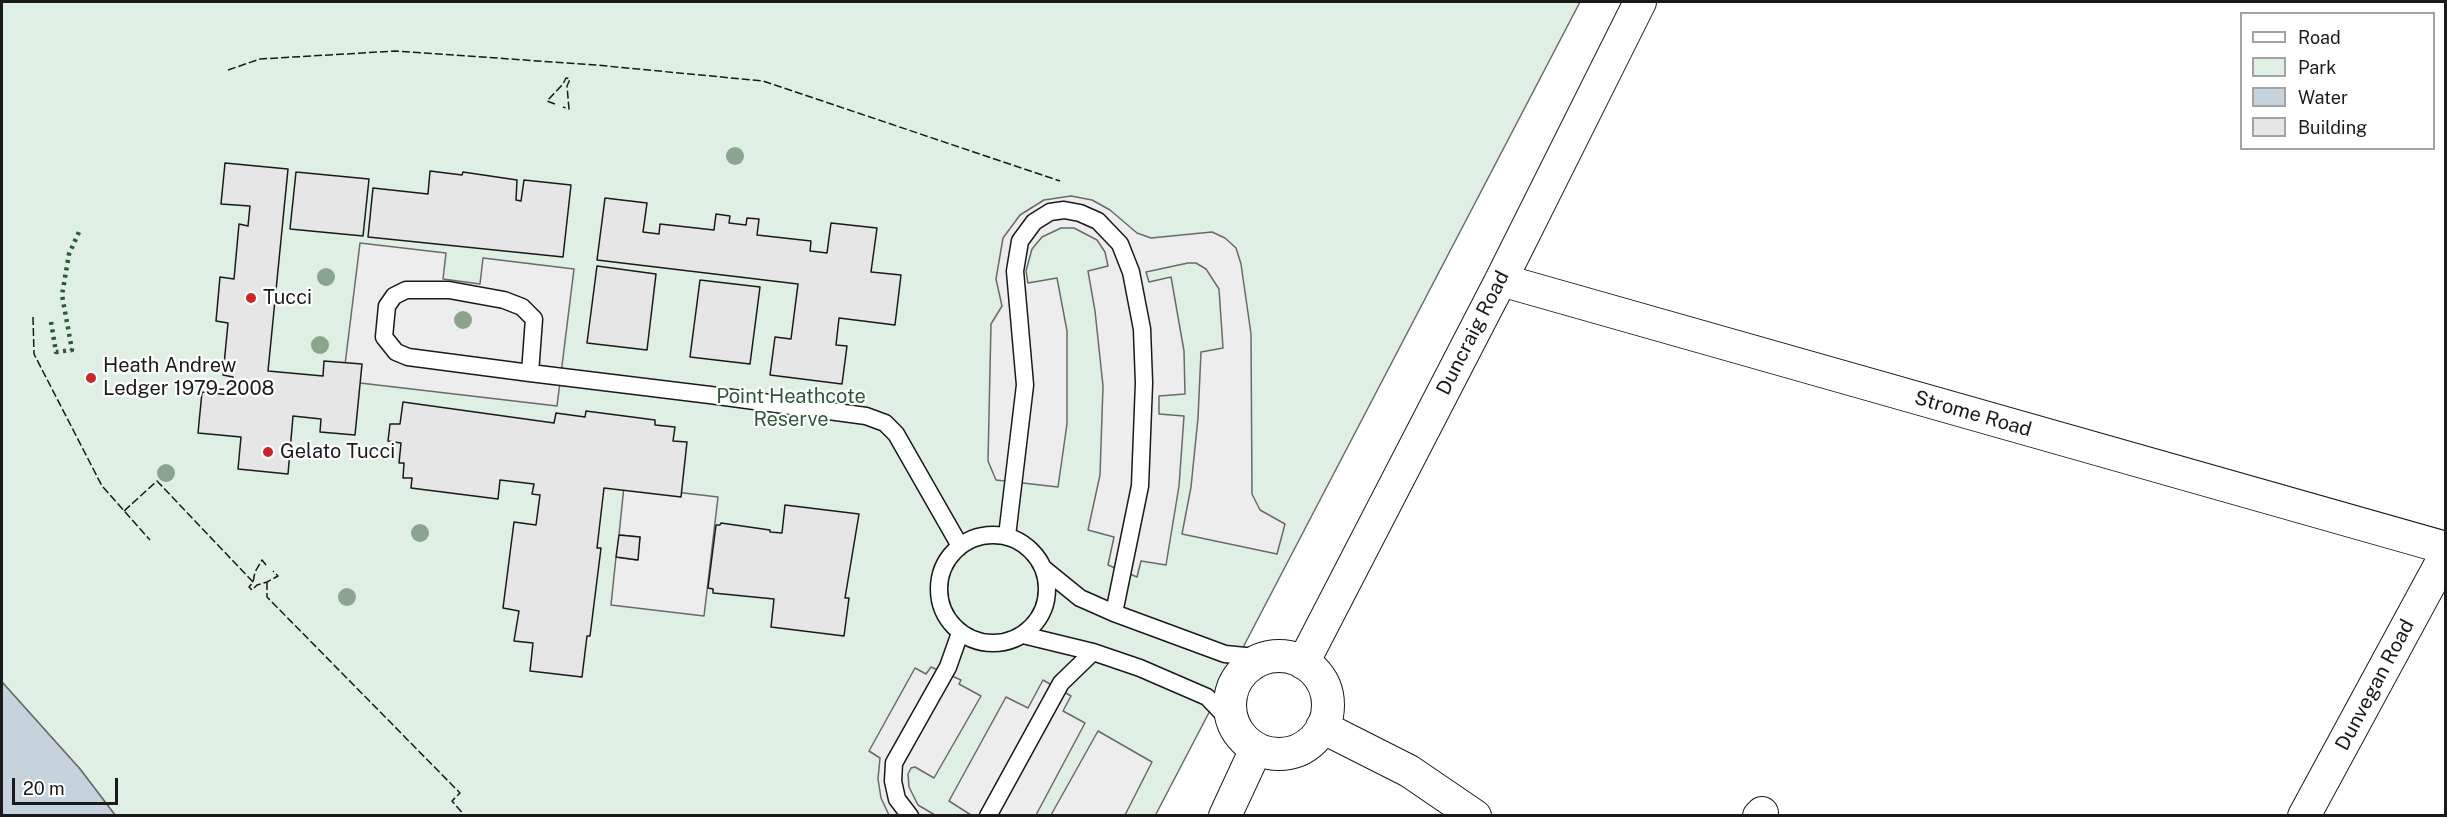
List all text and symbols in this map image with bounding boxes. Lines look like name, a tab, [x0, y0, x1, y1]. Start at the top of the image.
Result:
legend	[2240, 12, 2435, 150]
text: Road	[2298, 27, 2341, 48]
text: Park	[2298, 57, 2336, 78]
text: Water	[2298, 87, 2348, 108]
text: Building	[2298, 117, 2367, 138]
street label: Duncraig Road	[1431, 267, 1515, 399]
place label: Tucci	[263, 286, 312, 310]
marker: Tucci	[244, 291, 258, 305]
place label: Heath Andrew Ledger 1979-2008	[103, 354, 275, 401]
marker: Heath Andrew Ledger 1979-2008	[84, 371, 98, 385]
park label: Point Heathcote Reserve	[716, 385, 866, 432]
street label: Strome Road	[1912, 386, 2034, 442]
place label: Gelato Tucci	[280, 440, 395, 464]
marker: Gelato Tucci	[261, 445, 275, 459]
street label: Dunvegan Road	[2330, 615, 2420, 755]
scale bar	[15, 766, 122, 804]
text: 20 m	[23, 778, 65, 799]

